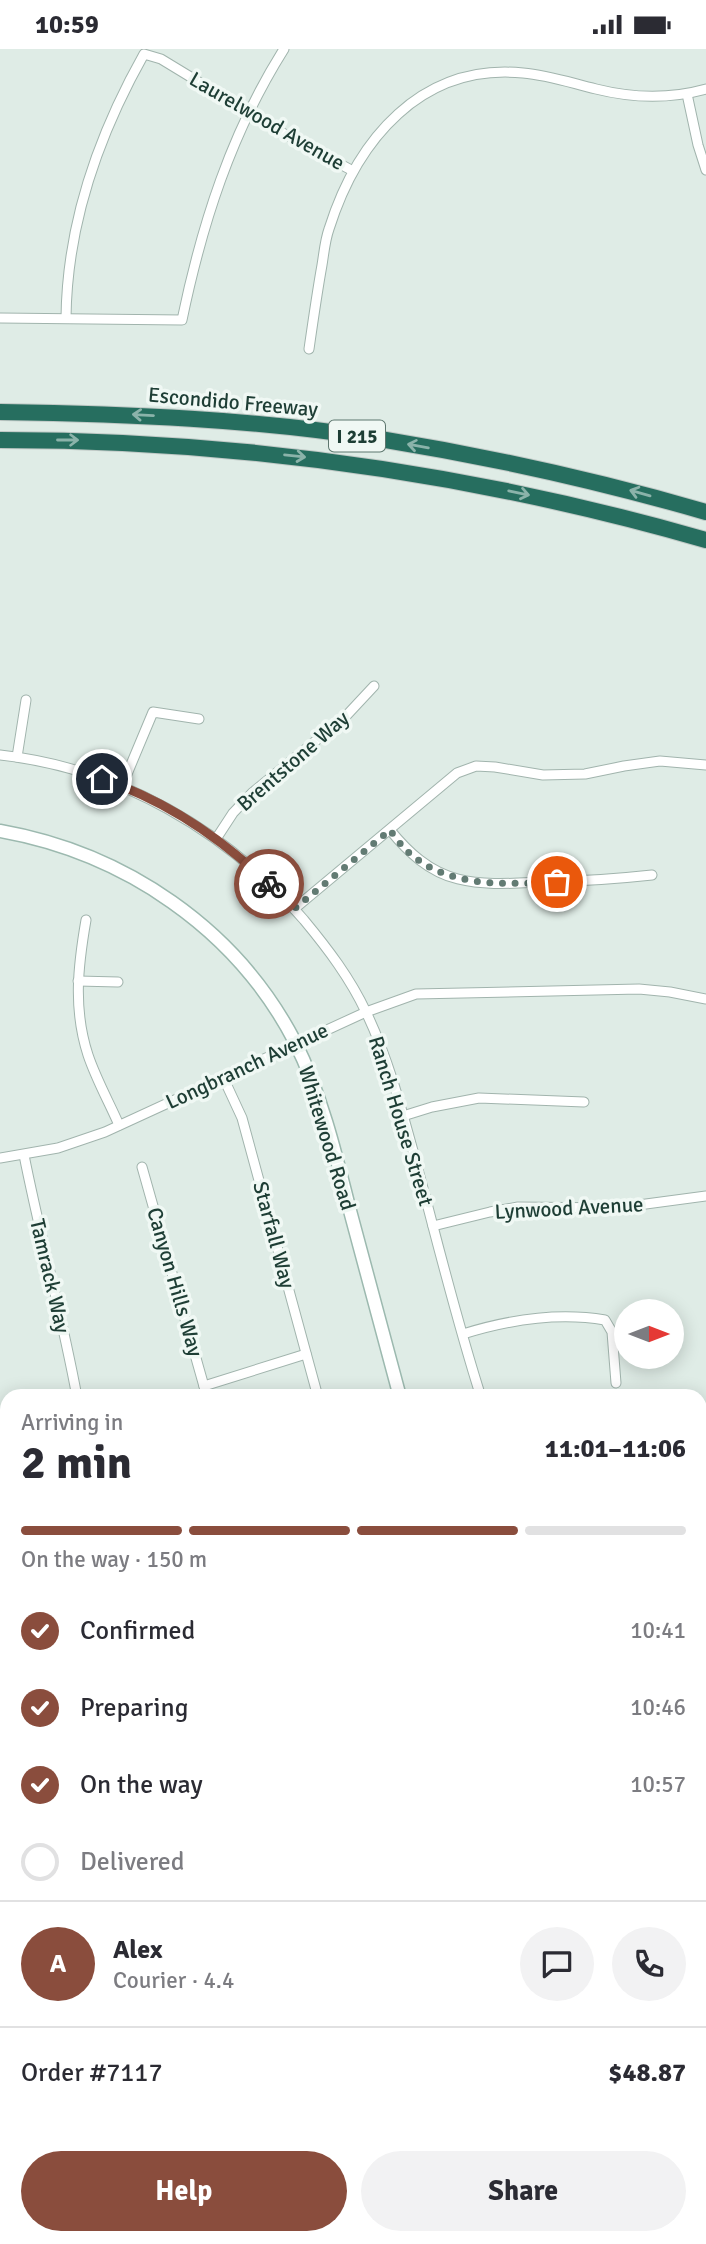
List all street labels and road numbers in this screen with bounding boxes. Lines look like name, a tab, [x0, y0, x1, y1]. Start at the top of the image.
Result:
street label: Laurelwood Avenue	[185, 66, 349, 176]
street label: Escondido Freeway	[147, 382, 319, 422]
road number: I 215	[329, 421, 385, 451]
street label: Brentstone Way	[232, 705, 355, 817]
street label: Longbranch Avenue	[162, 1017, 332, 1115]
street label: Ranch House Street	[363, 1033, 439, 1209]
street label: Whitewood Road	[293, 1063, 361, 1213]
street label: Starfall Way	[247, 1179, 301, 1292]
street label: Lynwood Avenue	[494, 1191, 644, 1225]
street label: Canyon Hills Way	[141, 1204, 209, 1360]
street label: Tamrack Way	[24, 1216, 76, 1336]

